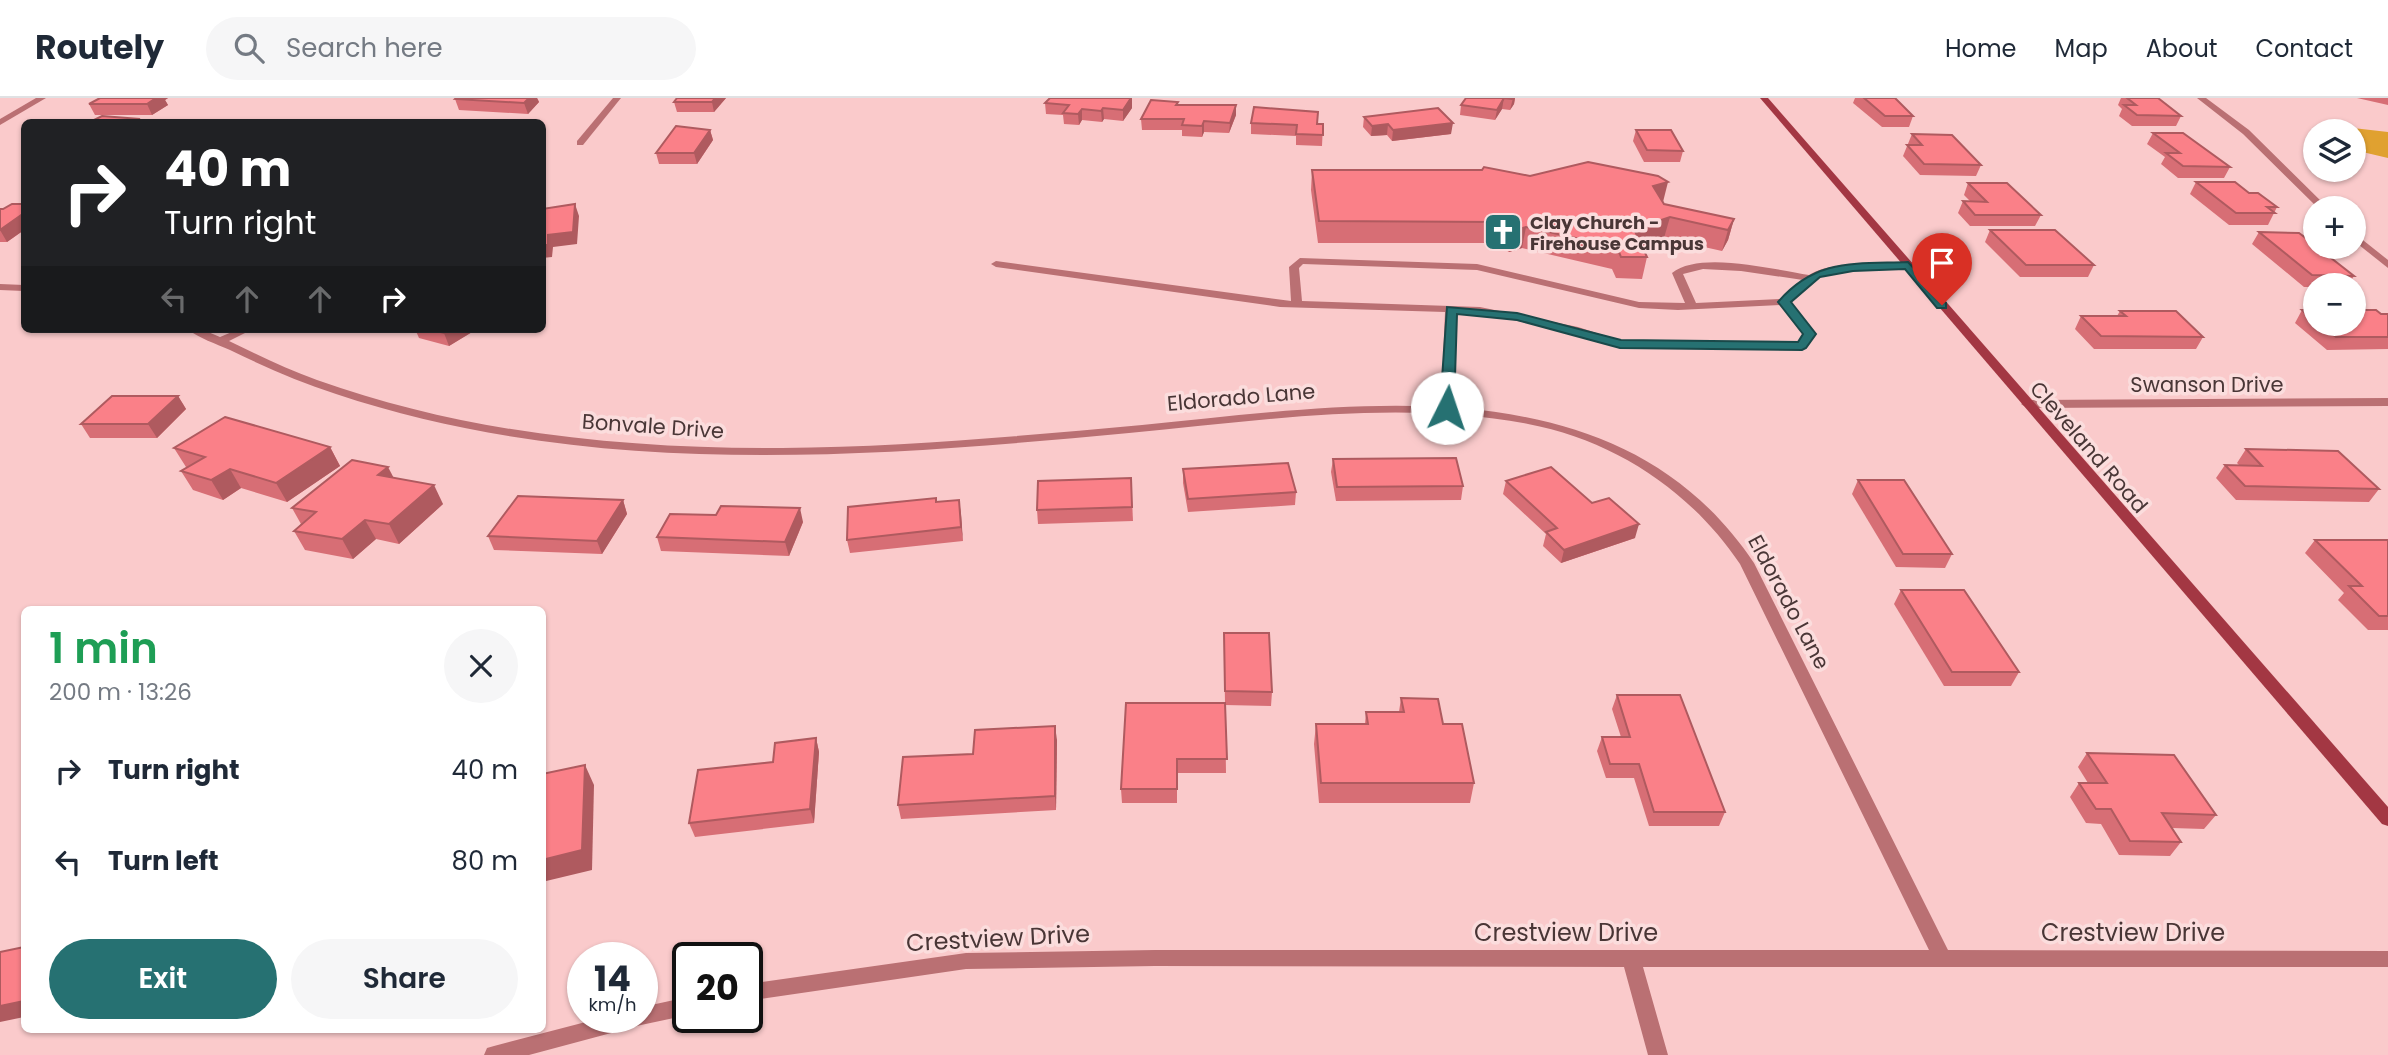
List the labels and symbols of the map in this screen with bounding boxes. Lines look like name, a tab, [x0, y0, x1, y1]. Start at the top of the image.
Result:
place label: Clay Church - Firehouse Campus	[1530, 210, 1704, 256]
church icon: Clay Church - Firehouse Campus	[1482, 211, 1524, 253]
pin	[1912, 233, 1972, 305]
street label: Swanson Drive	[2130, 370, 2284, 399]
position arrow	[1410, 371, 1484, 445]
street label: Cleveland Road	[2023, 375, 2155, 519]
street label: Eldorado Lane	[1166, 376, 1316, 418]
street label: Bonvale Drive	[581, 407, 725, 445]
street label: Eldorado Lane	[1741, 530, 1837, 674]
street label: Crestview Drive	[1474, 916, 1658, 949]
street label: Crestview Drive	[2041, 916, 2225, 949]
street label: Crestview Drive	[905, 917, 1091, 959]
speed limit sign: 20	[672, 942, 763, 1033]

